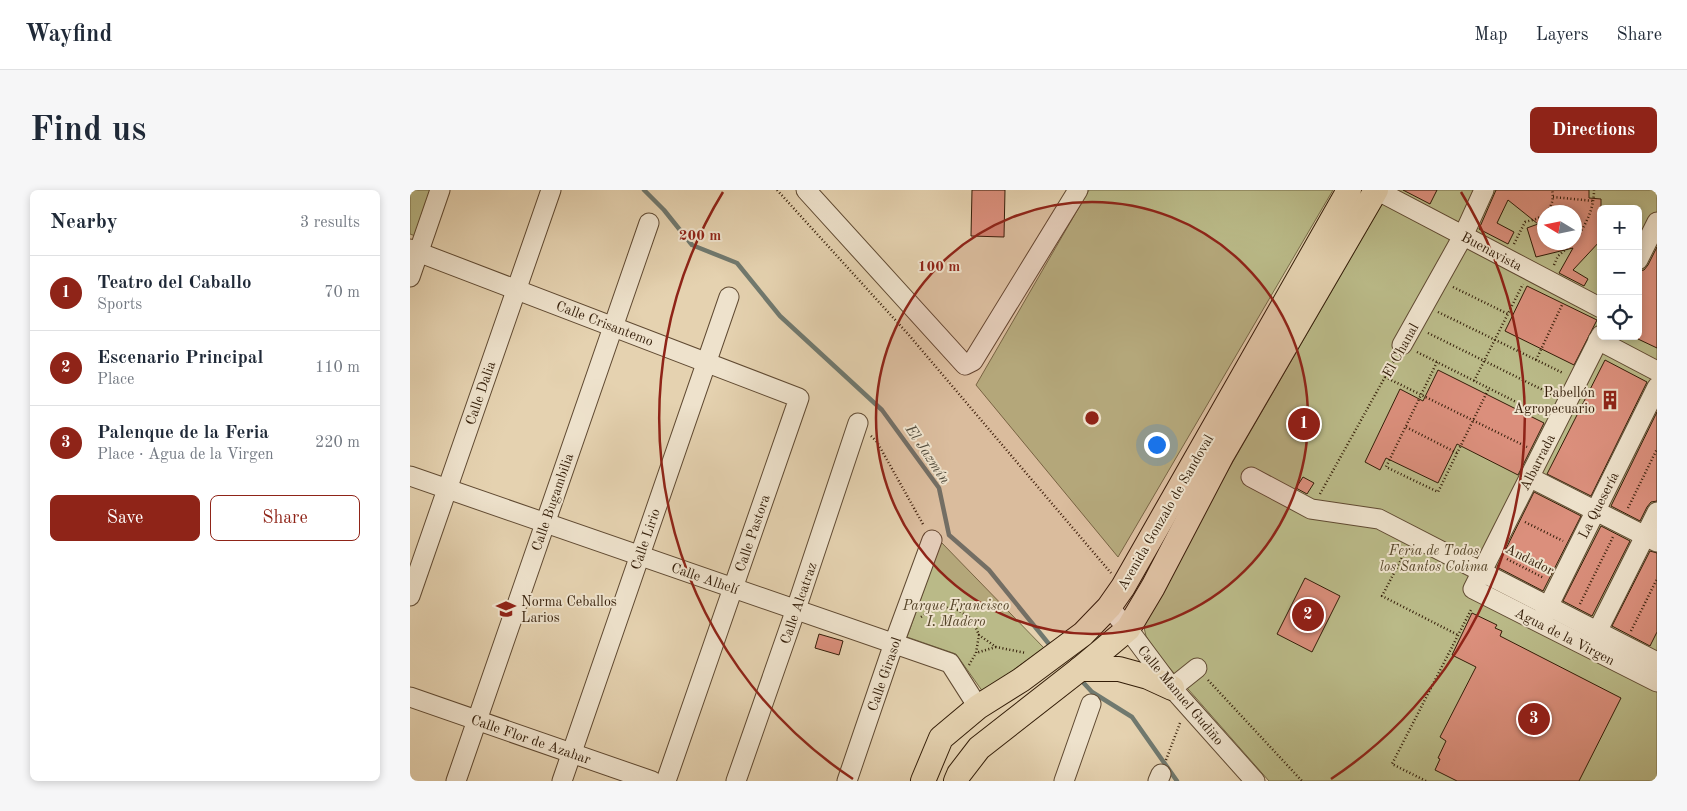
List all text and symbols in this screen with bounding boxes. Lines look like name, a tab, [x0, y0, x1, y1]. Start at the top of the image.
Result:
text: Wayfind	[25, 23, 112, 47]
text: Map	[1474, 26, 1508, 44]
text: Layers	[1536, 26, 1588, 44]
text: Share	[1616, 26, 1662, 44]
button: Directions	[1530, 107, 1657, 153]
text: Find us	[30, 113, 146, 148]
north arrow	[1537, 205, 1582, 250]
map controls	[1597, 205, 1642, 340]
button: +	[1597, 205, 1642, 250]
text: Nearby	[50, 212, 118, 233]
text: 3 results	[300, 215, 360, 231]
text: 200 m	[679, 229, 721, 244]
street label: Buenavista	[1459, 230, 1524, 274]
button: −	[1597, 250, 1642, 295]
text: 100 m	[918, 260, 960, 275]
text: Teatro del Caballo	[97, 274, 252, 293]
text: 1	[61, 285, 71, 301]
text: 70 m	[324, 285, 360, 301]
button: locate	[1597, 295, 1642, 340]
text: Sports	[97, 297, 142, 313]
street label: Calle Crisantemo	[554, 299, 655, 349]
street label: El Chanal	[1380, 321, 1422, 380]
text: Escenario Principal	[97, 349, 263, 368]
text: 2	[61, 360, 71, 376]
text: 110 m	[315, 360, 360, 376]
street label: Calle Dalia	[463, 360, 498, 427]
text: Place	[97, 372, 134, 388]
place label: Pabellón Agropecuario	[1513, 386, 1595, 416]
building icon: Pabellón Agropecuario	[1599, 389, 1621, 411]
pin: 1	[1288, 405, 1320, 443]
centre of rings	[1083, 409, 1101, 427]
water label: El Jazmín	[901, 422, 952, 487]
text: Palenque de la Feria	[97, 424, 269, 443]
street label: Avenida Gonzalo de Sandoval	[1116, 432, 1216, 593]
your location	[1144, 432, 1170, 458]
street label: Albarrada	[1518, 432, 1558, 493]
text: 3	[61, 435, 71, 451]
text: 220 m	[315, 435, 360, 451]
text: Place · Agua de la Virgen	[97, 447, 274, 463]
street label: Calle Bugambilia	[530, 452, 576, 553]
street label: La Quesería	[1576, 470, 1622, 541]
street label: Calle Pastora	[733, 493, 773, 574]
button: Save	[50, 495, 200, 541]
button: Share	[210, 495, 360, 541]
street label: Calle Lirio	[629, 507, 663, 572]
street label: Andador	[1503, 542, 1556, 578]
park label: Feria de Todos los Santos Colima	[1380, 544, 1489, 574]
street label: Calle Alhelí	[669, 561, 740, 597]
street label: Calle Alcatraz	[778, 561, 819, 646]
place label: Norma Ceballos Larios	[521, 595, 617, 625]
pin: 2	[1292, 596, 1324, 634]
school or university icon: Norma Ceballos Larios	[495, 598, 517, 620]
park label: Parque Francisco I. Madero	[902, 599, 1009, 629]
street label: Agua de la Virgen	[1512, 606, 1617, 668]
street label: Calle Girasol	[866, 635, 904, 713]
street label: Calle Manuel Gudiño	[1135, 643, 1226, 748]
pin: 3	[1518, 700, 1550, 738]
street label: Calle Flor de Azahar	[469, 713, 593, 767]

